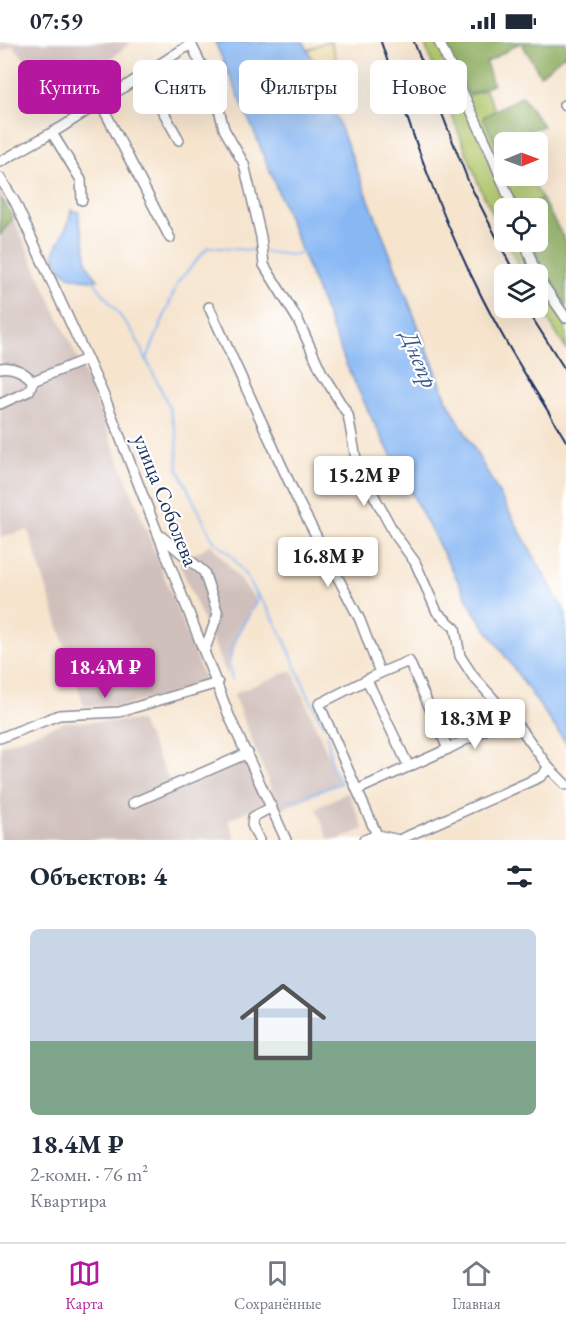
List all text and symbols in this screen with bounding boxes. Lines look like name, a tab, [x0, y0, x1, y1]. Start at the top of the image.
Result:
text: 07:59	[30, 7, 83, 36]
chip: Купить	[18, 60, 121, 114]
chip: Снять	[133, 60, 227, 114]
chip: Фильтры	[239, 60, 358, 114]
chip: Новое	[370, 60, 467, 114]
north arrow	[494, 132, 548, 186]
map controls	[494, 132, 548, 318]
button: locate	[494, 198, 548, 252]
button: layers	[494, 264, 548, 318]
water label: Днепр	[393, 324, 446, 393]
street label: улица Соболева	[126, 430, 206, 571]
pin: 15.2M ₽	[309, 456, 419, 507]
text: 15.2M ₽	[328, 462, 400, 488]
pin: 16.8M ₽	[273, 537, 383, 588]
text: 16.8M ₽	[292, 543, 364, 569]
pin: 18.4M ₽	[50, 648, 160, 699]
text: 18.4M ₽	[69, 654, 141, 680]
pin: 18.3M ₽	[420, 699, 530, 750]
text: 18.3M ₽	[439, 705, 511, 731]
text: Объектов: 4	[30, 859, 167, 893]
icon: filters	[503, 860, 536, 893]
icon: home	[229, 968, 337, 1076]
text: 18.4M ₽	[30, 1127, 124, 1161]
text: 2-комн. · 76 m²	[30, 1161, 148, 1187]
text: Квартира	[30, 1187, 107, 1213]
tab: Карта	[65, 1257, 104, 1314]
tab: Сохранённые	[234, 1257, 321, 1314]
tab: Главная	[452, 1257, 501, 1314]

